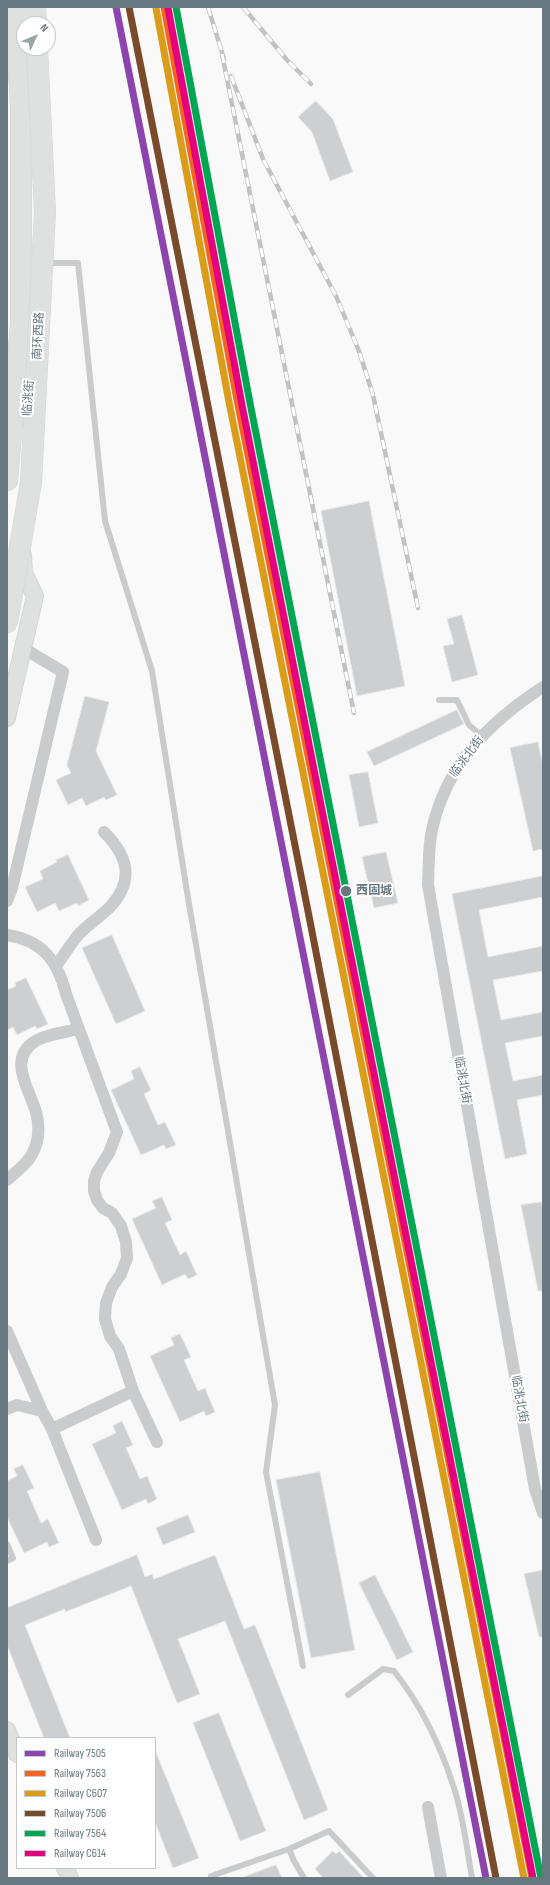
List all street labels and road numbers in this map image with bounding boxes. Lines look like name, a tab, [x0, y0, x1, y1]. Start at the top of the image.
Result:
street label: 南环西路	[31, 312, 47, 360]
street label: 临洮街	[21, 380, 37, 416]
street label: 临洮北街	[447, 733, 487, 781]
street label: 临洮北街	[451, 1055, 473, 1105]
street label: 临洮北街	[508, 1374, 530, 1424]

